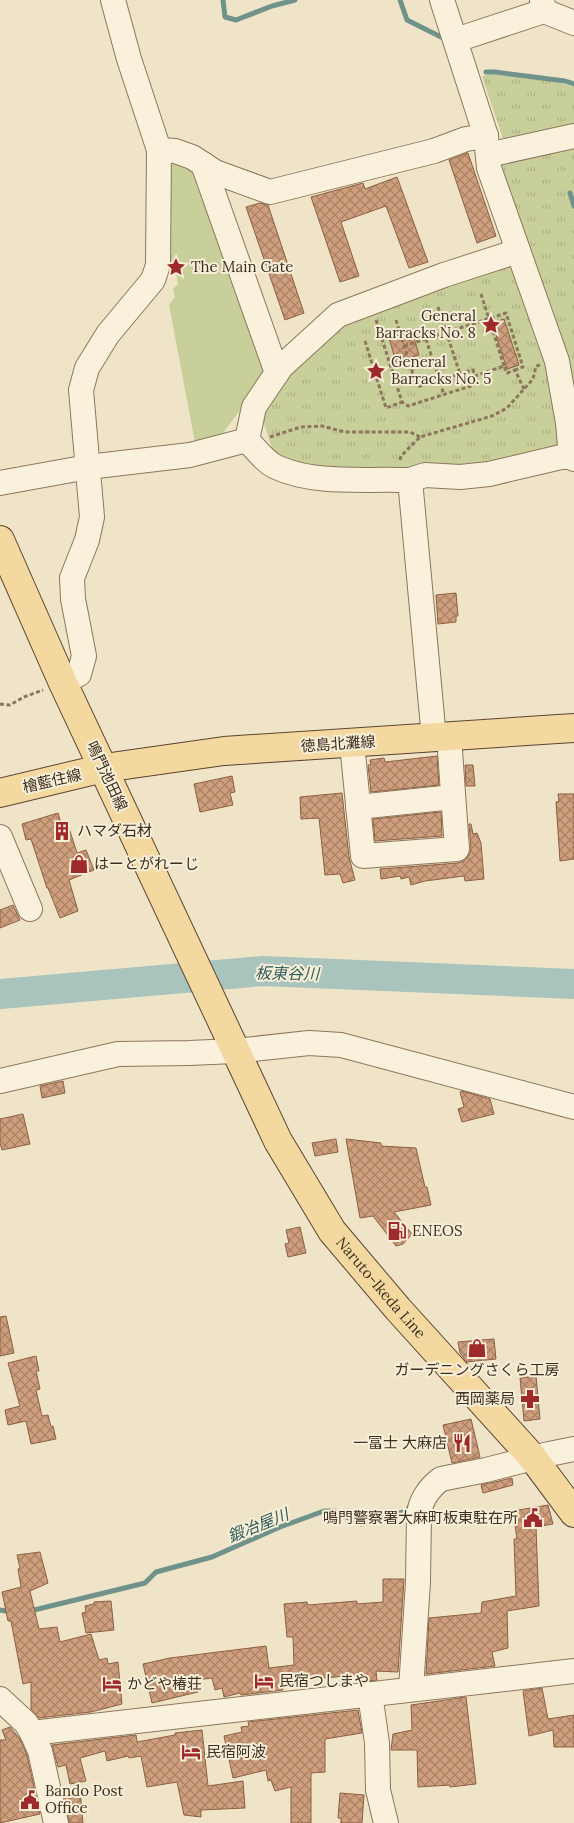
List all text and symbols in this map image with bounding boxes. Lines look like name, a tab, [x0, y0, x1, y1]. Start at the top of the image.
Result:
place icon: The Main Gate	[165, 256, 187, 278]
place label: The Main Gate	[191, 257, 293, 276]
place label: General Barracks No. 8	[375, 306, 476, 342]
place icon: General Barracks No. 8	[480, 314, 502, 336]
place label: General Barracks No. 5	[391, 352, 492, 388]
place icon: General Barracks No. 5	[365, 360, 387, 382]
street label: 徳島北灘線	[300, 731, 376, 756]
street label: 鳴門池田線	[83, 738, 132, 814]
street label: 檜藍住線	[21, 765, 83, 797]
building icon: ハマダ石材	[51, 820, 73, 842]
place label: ハマダ石材	[77, 821, 152, 840]
shop icon: はーとがれーじ	[68, 853, 90, 875]
place label: はーとがれーじ	[94, 854, 199, 873]
water label: 板東谷川	[255, 962, 321, 984]
fuel station icon: ENEOS	[386, 1220, 408, 1242]
place label: ENEOS	[412, 1221, 463, 1240]
street label: Naruto-Ikeda Line	[332, 1233, 430, 1342]
shop icon: ガーデニングさくら工房	[466, 1337, 488, 1359]
place label: ガーデニングさくら工房	[394, 1360, 560, 1379]
pharmacy icon: 西岡薬局	[519, 1388, 541, 1410]
place label: 西岡薬局	[455, 1389, 515, 1408]
restaurant icon: 一冨士 大麻店	[451, 1432, 473, 1454]
place label: 一冨士 大麻店	[353, 1433, 447, 1452]
water label: 鍛冶屋川	[225, 1503, 293, 1546]
public building icon: 鳴門警察署大麻町板東駐在所	[522, 1507, 544, 1529]
place label: 鳴門警察署大麻町板東駐在所	[323, 1508, 518, 1527]
hotel icon: 民宿つしまや	[253, 1670, 275, 1692]
place label: 民宿つしまや	[279, 1671, 369, 1690]
hotel icon: かどや椿荘	[101, 1673, 123, 1695]
place label: かどや椿荘	[127, 1674, 202, 1693]
hotel icon: 民宿阿波	[180, 1741, 202, 1763]
place label: 民宿阿波	[206, 1742, 266, 1761]
place label: Bando Post Office	[45, 1781, 124, 1817]
public building icon: Bando Post Office	[19, 1789, 41, 1811]

